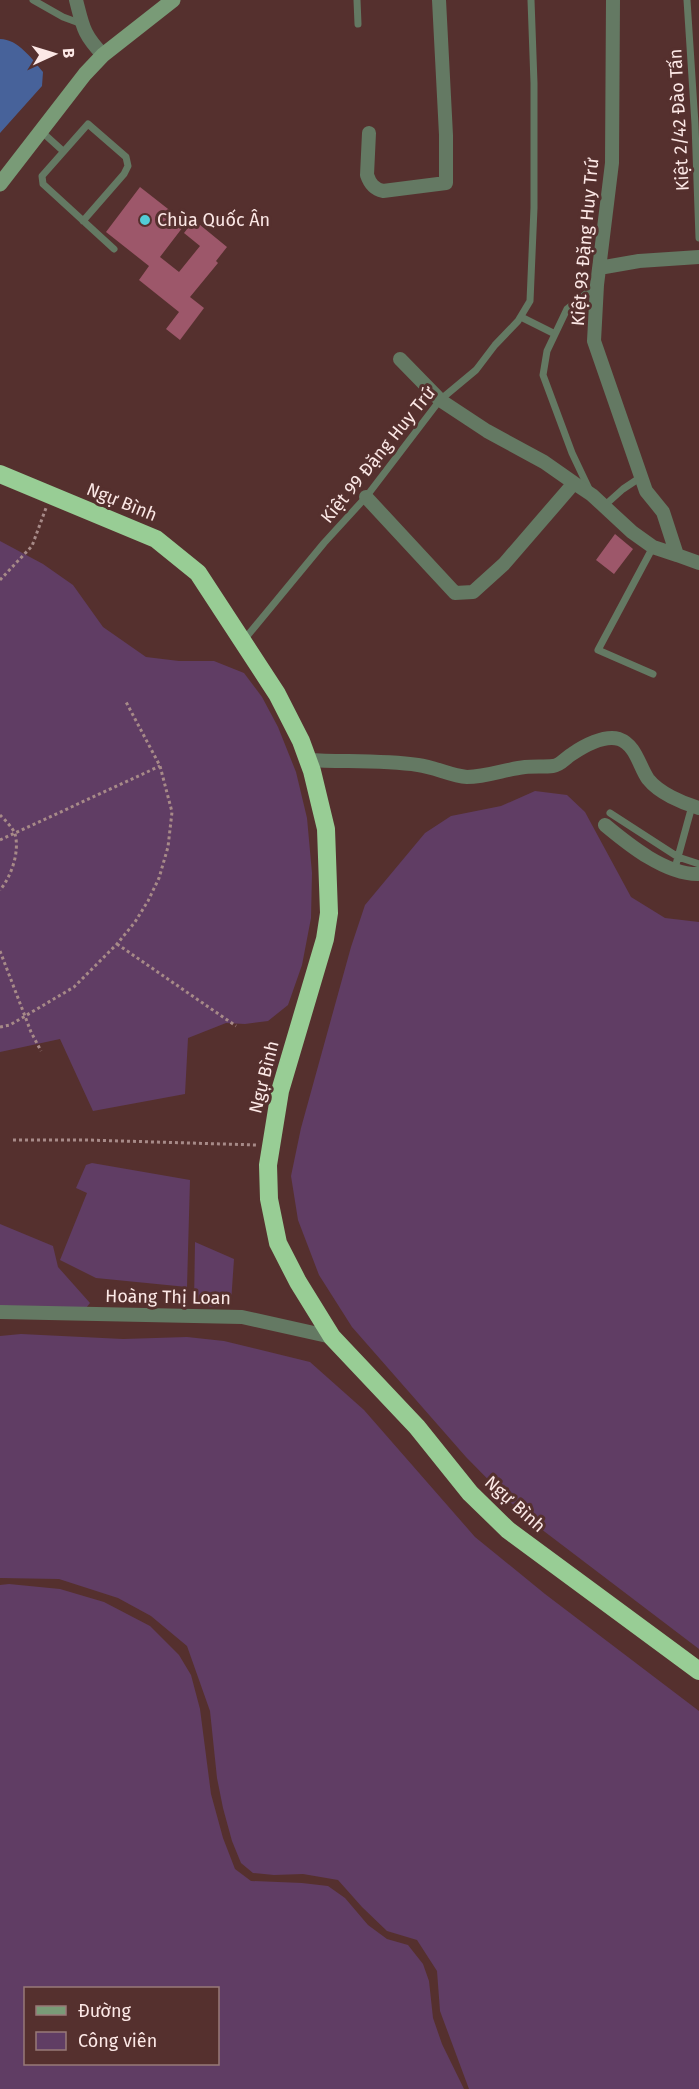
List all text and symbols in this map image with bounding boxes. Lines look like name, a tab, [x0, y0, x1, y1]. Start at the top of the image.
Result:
north arrow	[24, 24, 84, 84]
text: B	[59, 47, 78, 59]
street label: Kiệt 2/42 Đào Tấn	[664, 48, 694, 192]
street label: Kiệt 93 Đặng Huy Trứ	[567, 157, 603, 327]
place label: Chùa Quốc Ân	[157, 209, 270, 231]
marker: Chùa Quốc Ân	[138, 213, 152, 227]
street label: Kiệt 99 Đặng Huy Trứ	[316, 382, 440, 528]
street label: Ngự Bình	[83, 478, 161, 526]
street label: Ngự Bình	[244, 1038, 284, 1116]
street label: Hoàng Thị Loan	[105, 1285, 231, 1309]
street label: Ngự Bình	[480, 1471, 550, 1537]
legend	[24, 1987, 219, 2065]
text: Đường	[78, 2000, 132, 2022]
text: Công viên	[78, 2030, 157, 2052]

